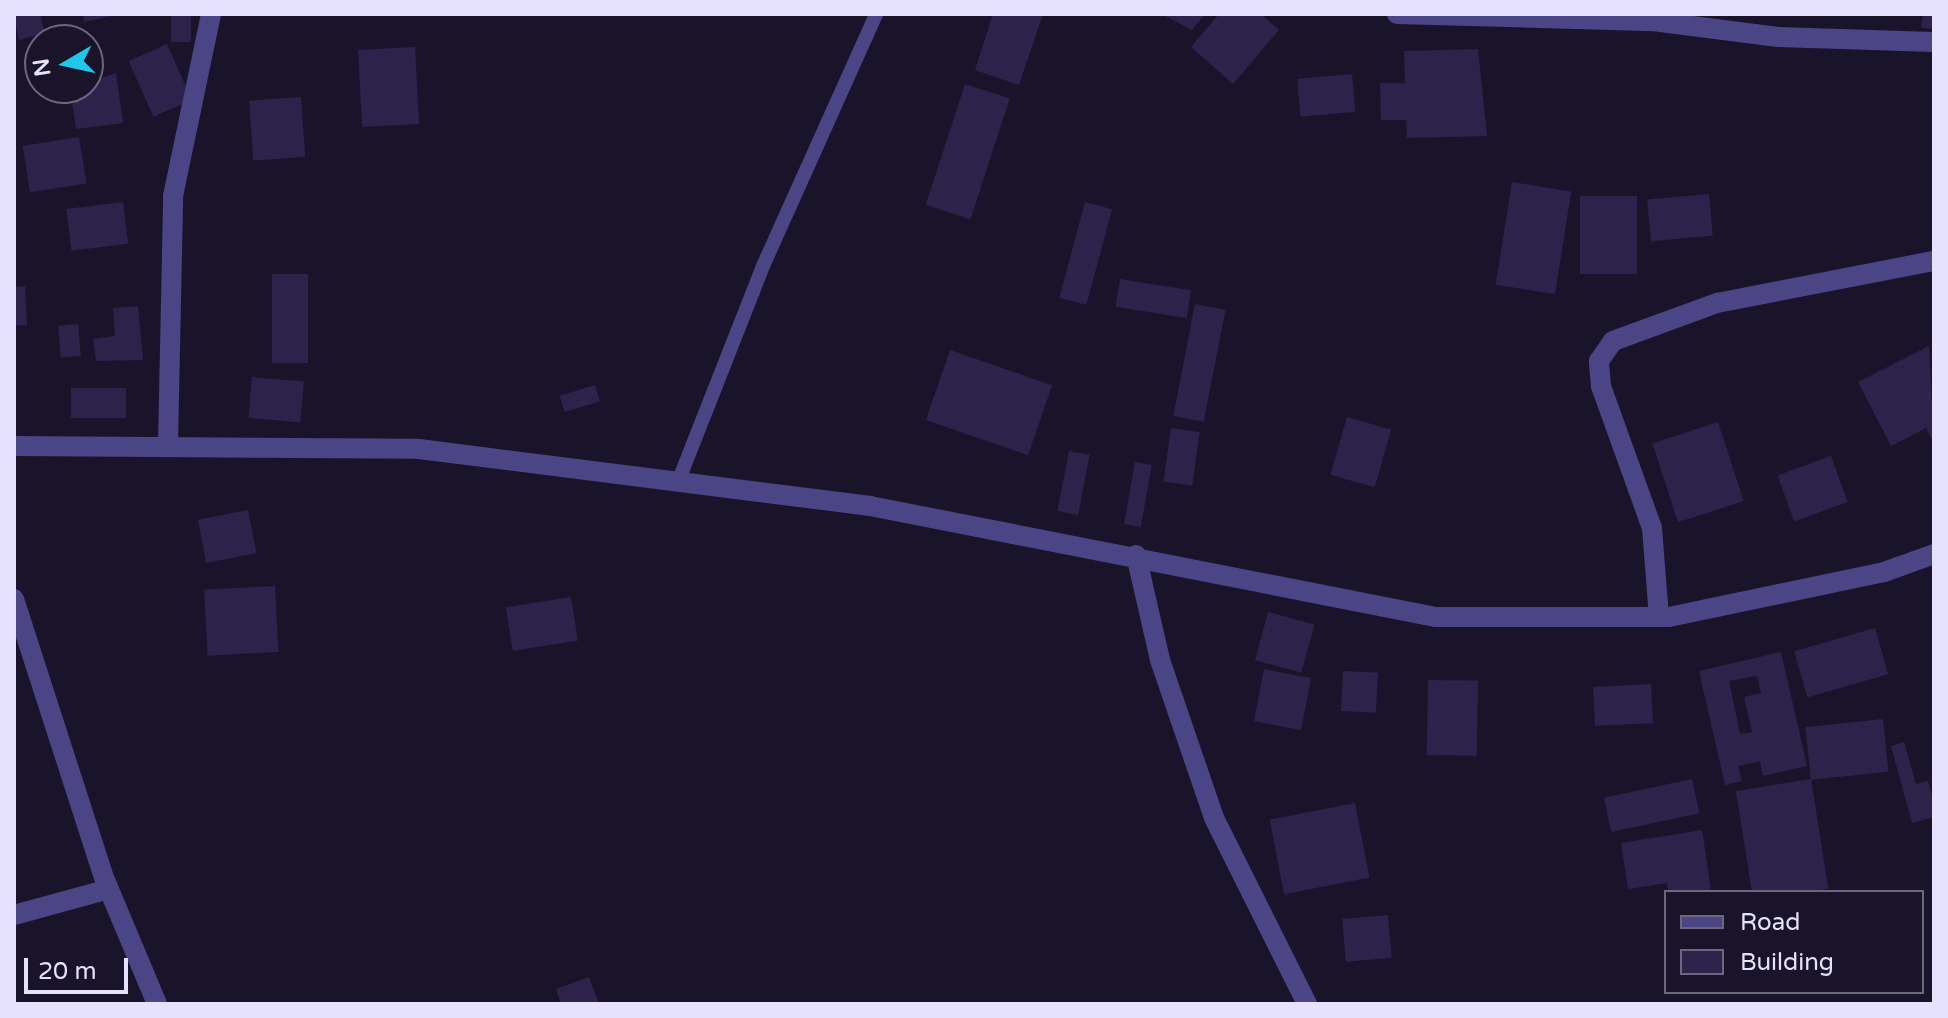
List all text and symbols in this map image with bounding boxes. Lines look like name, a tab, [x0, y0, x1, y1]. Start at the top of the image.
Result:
north arrow	[24, 24, 104, 104]
text: N	[28, 57, 56, 78]
legend	[1664, 890, 1924, 994]
text: Road	[1740, 908, 1800, 937]
scale bar	[28, 942, 132, 992]
text: Building	[1740, 948, 1834, 977]
text: 20 m	[38, 957, 96, 986]

